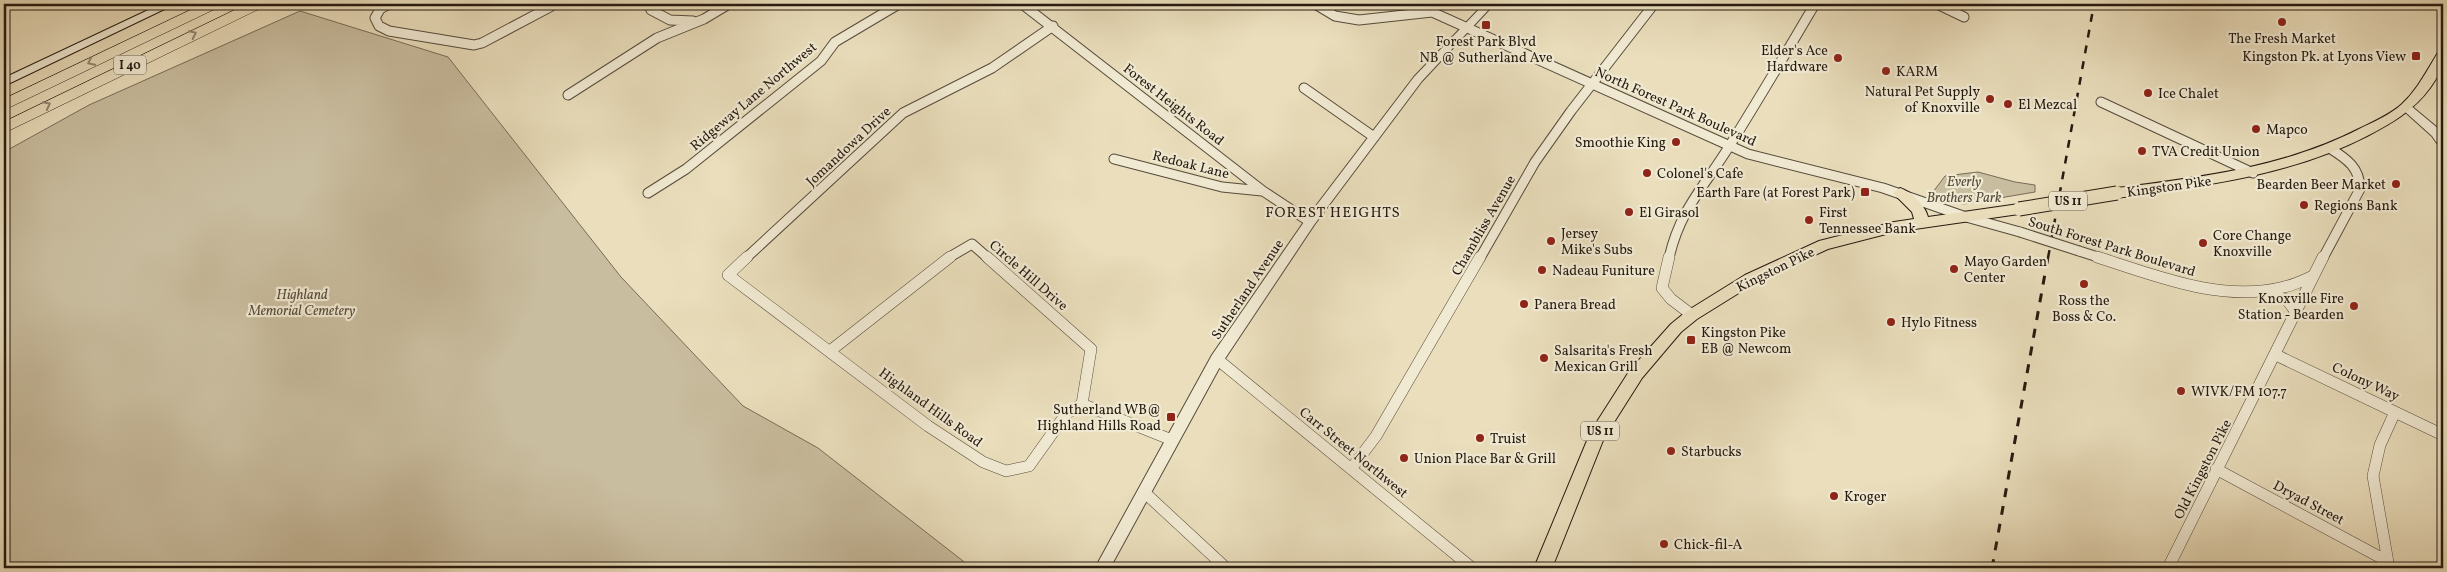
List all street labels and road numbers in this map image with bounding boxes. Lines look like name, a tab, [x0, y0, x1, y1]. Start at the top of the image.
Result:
street label: Ridgeway Lane Northwest	[687, 38, 821, 156]
road number: I 40	[114, 56, 146, 74]
street label: Forest Heights Road	[1119, 60, 1227, 151]
street label: North Forest Park Boulevard	[1592, 63, 1759, 152]
street label: Jomandowa Drive	[802, 102, 896, 191]
street label: Redoak Lane	[1150, 147, 1231, 184]
street label: Chambliss Avenue	[1448, 172, 1521, 280]
street label: Kingston Pike	[2126, 172, 2213, 203]
road number: US 11	[2049, 192, 2087, 210]
street label: South Forest Park Boulevard	[2025, 213, 2198, 282]
street label: Sutherland Avenue	[1208, 236, 1289, 344]
street label: Circle Hill Drive	[984, 237, 1072, 316]
street label: Kingston Pike	[1733, 243, 1818, 298]
street label: Colony Way	[2328, 358, 2403, 406]
street label: Highland Hills Road	[874, 364, 986, 452]
street label: Carr Street Northwest	[1295, 403, 1411, 503]
street label: Old Kingston Pike	[2170, 416, 2237, 523]
road number: US 11	[1581, 422, 1619, 441]
street label: Dryad Street	[2269, 477, 2347, 530]

